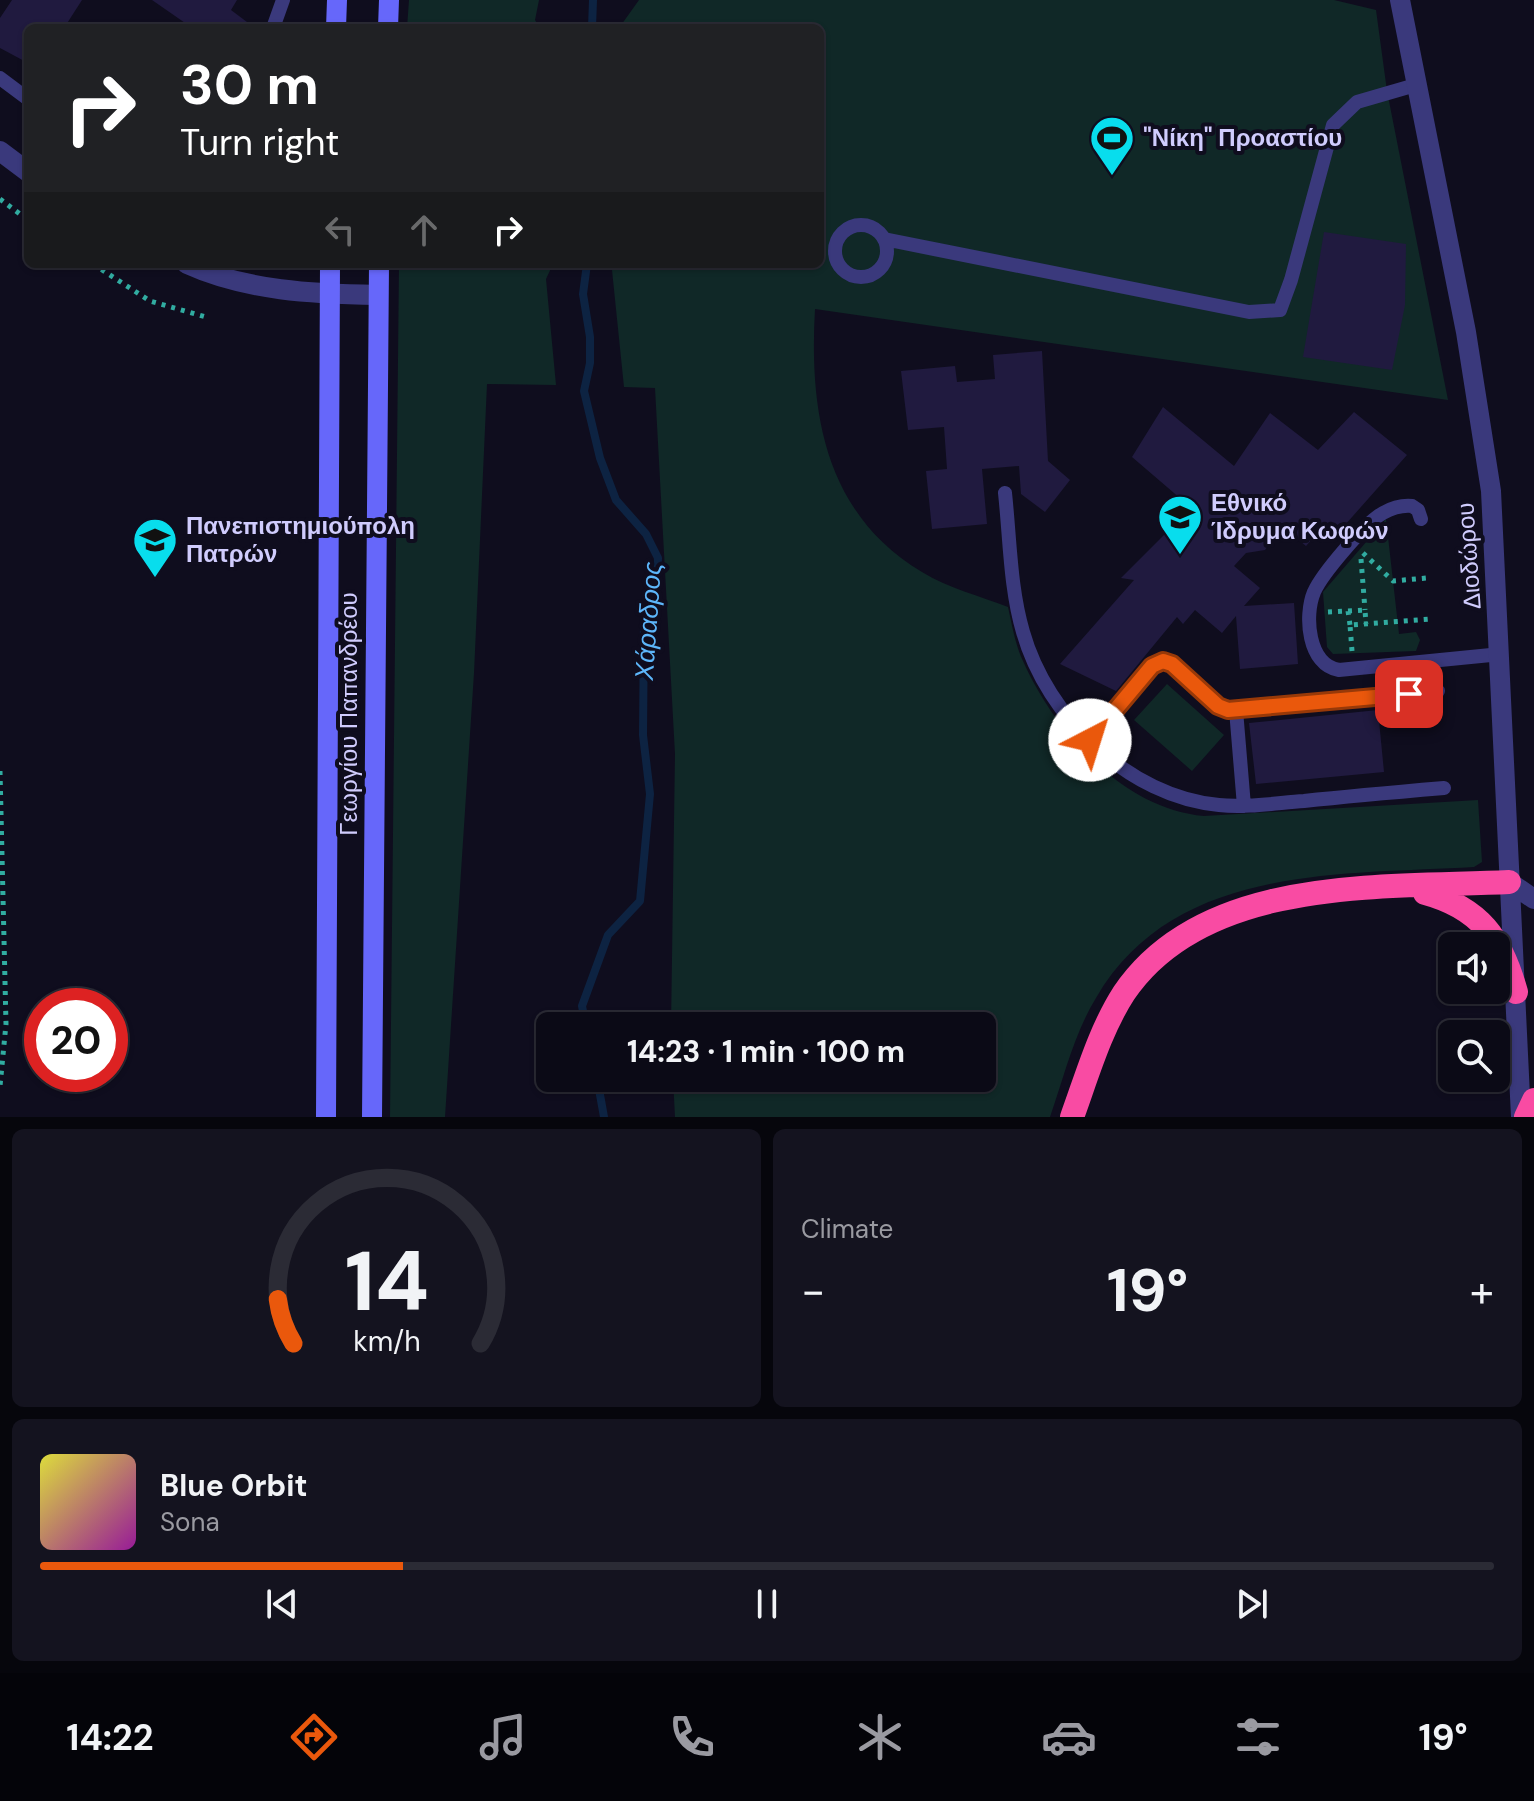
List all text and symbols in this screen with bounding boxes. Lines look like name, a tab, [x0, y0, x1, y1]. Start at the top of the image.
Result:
text: 30 m	[180, 48, 319, 121]
icon: right	[48, 56, 152, 160]
sports icon: "Νίκη" Προαστίου	[1088, 114, 1136, 177]
text: Turn right	[180, 119, 339, 166]
place label: "Νίκη" Προαστίου	[1143, 122, 1342, 153]
icon: left	[318, 208, 362, 252]
icon: ahead	[402, 208, 446, 252]
icon: right	[486, 208, 530, 252]
place label: Εθνικό Ίδρυμα Κωφών	[1211, 487, 1389, 546]
school or university icon: Εθνικό Ίδρυμα Κωφών	[1156, 493, 1204, 556]
street label: Διοδώρου	[1449, 502, 1488, 610]
place label: Πανεπιστημιούπολη Πατρών	[186, 510, 415, 569]
school or university icon: Πανεπιστημιούπολη Πατρών	[131, 516, 179, 579]
water label: Χάραδρος	[627, 560, 669, 682]
street label: Γεωργίου Παπανδρέου	[333, 592, 364, 836]
pin	[1375, 660, 1443, 728]
icon: arrive	[1387, 672, 1431, 716]
position arrow	[1048, 698, 1132, 782]
map controls	[1438, 932, 1510, 1092]
button: sound	[1438, 932, 1510, 1004]
speed limit sign: 20	[24, 988, 128, 1092]
button: search	[1438, 1020, 1510, 1092]
text: 14:23 · 1 min · 100 m	[627, 1032, 905, 1071]
text: Climate	[801, 1212, 893, 1246]
text: 14	[344, 1227, 429, 1336]
text: 19°	[1107, 1251, 1188, 1330]
text: −	[801, 1262, 825, 1320]
text: +	[1470, 1262, 1494, 1320]
text: km/h	[353, 1323, 420, 1360]
text: Blue Orbit	[160, 1466, 307, 1505]
text: Sona	[160, 1505, 220, 1539]
icon: previous	[260, 1582, 304, 1626]
icon: pause	[745, 1582, 789, 1626]
icon: next	[1230, 1582, 1274, 1626]
icon: directions	[286, 1709, 342, 1765]
icon: music	[475, 1709, 531, 1765]
icon: phone	[664, 1709, 720, 1765]
icon: climate	[852, 1709, 908, 1765]
icon: car	[1041, 1709, 1097, 1765]
icon: filters	[1230, 1709, 1286, 1765]
text: 14:22	[66, 1714, 154, 1761]
text: 19°	[1419, 1714, 1468, 1761]

